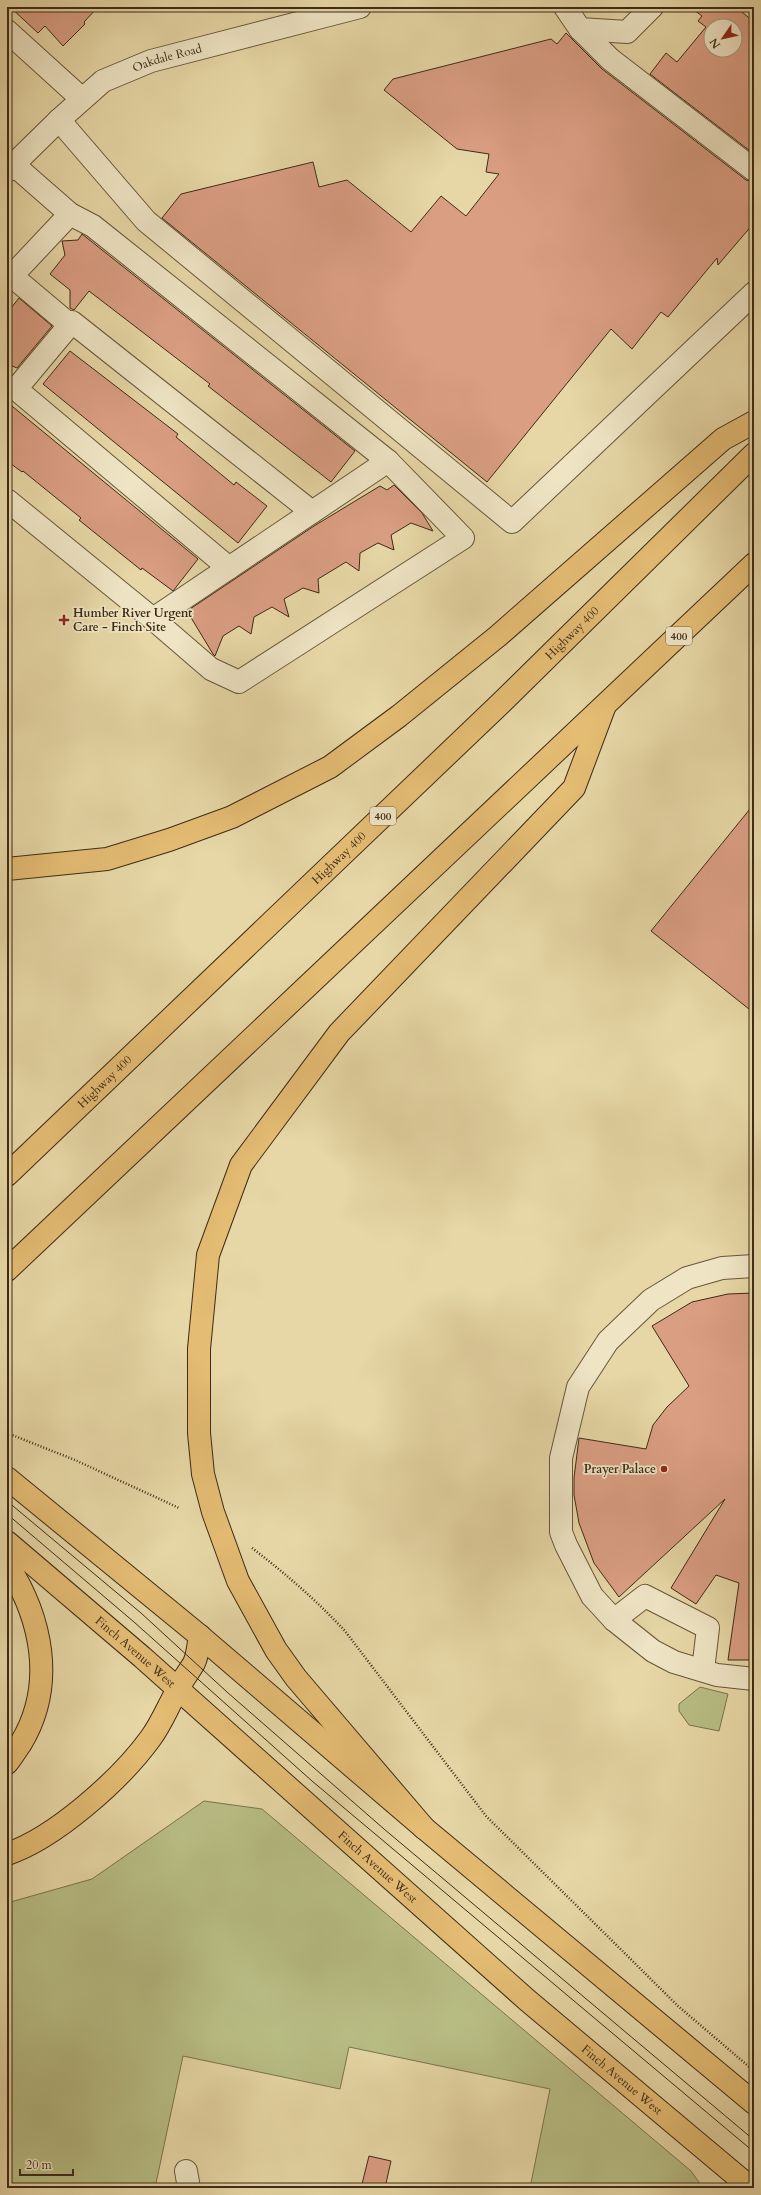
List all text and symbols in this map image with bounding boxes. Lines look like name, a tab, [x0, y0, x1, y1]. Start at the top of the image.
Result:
north arrow	[703, 18, 743, 58]
text: N	[706, 35, 724, 51]
street label: Oakdale Road	[130, 40, 204, 76]
street label: Highway 400	[542, 603, 603, 663]
place label: Humber River Urgent Care - Finch Site	[73, 605, 193, 635]
marker: Humber River Urgent Care - Finch Site	[58, 614, 70, 626]
road number: 400	[666, 627, 692, 645]
road number: 400	[370, 807, 396, 825]
street label: Highway 400	[308, 828, 370, 888]
street label: Highway 400	[74, 1052, 135, 1112]
place label: Prayer Palace	[584, 1461, 656, 1477]
marker: Prayer Palace	[659, 1464, 669, 1474]
street label: Finch Avenue West	[92, 1613, 179, 1691]
street label: Finch Avenue West	[335, 1827, 421, 1907]
street label: Finch Avenue West	[578, 2041, 666, 2118]
scale bar	[20, 2151, 73, 2177]
text: 20 m	[26, 2157, 53, 2173]

